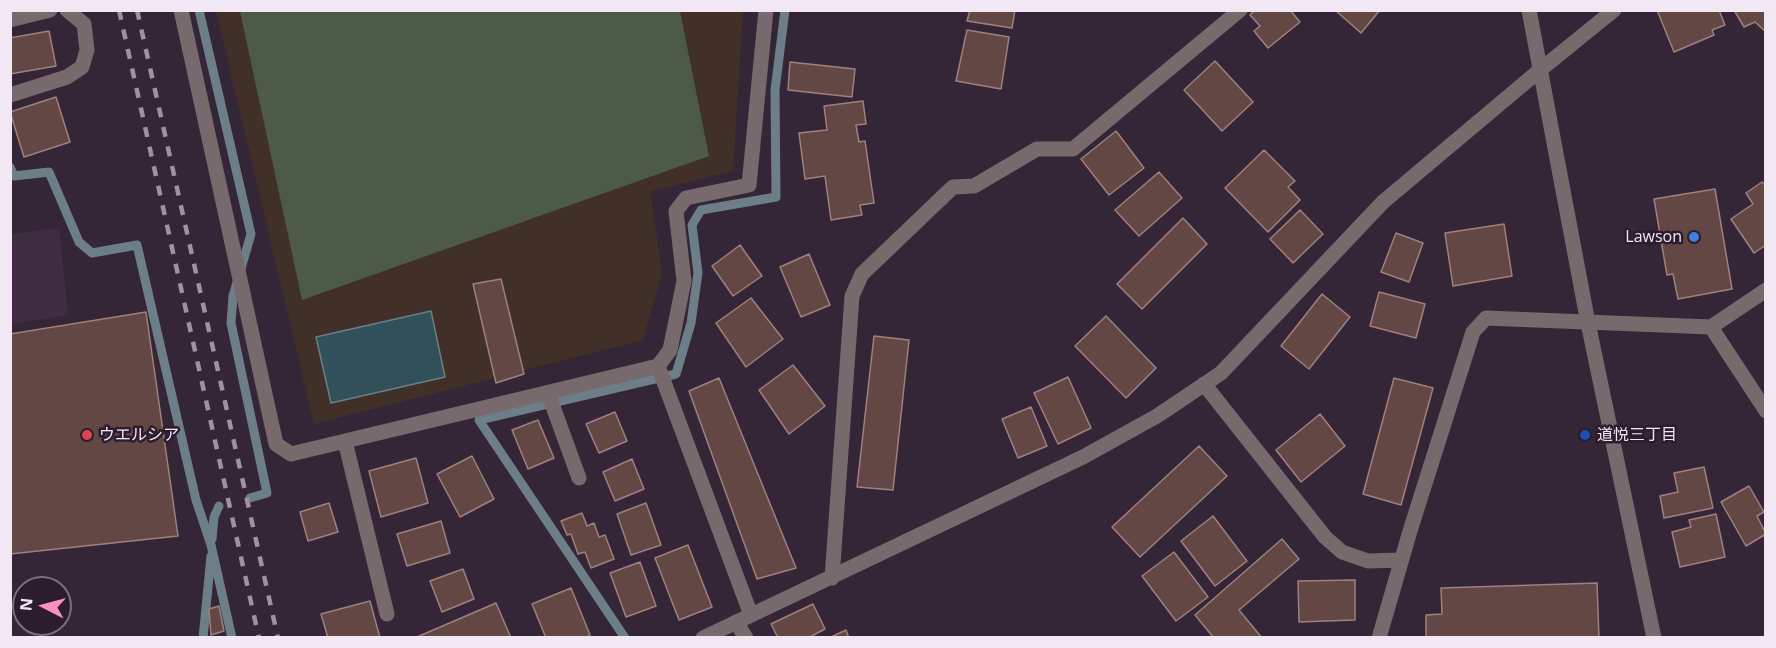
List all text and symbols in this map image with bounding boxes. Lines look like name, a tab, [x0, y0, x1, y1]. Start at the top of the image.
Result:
place label: Lawson	[1625, 227, 1682, 247]
marker: Lawson	[1687, 230, 1701, 244]
place label: ウエルシア	[99, 425, 179, 445]
place label: 道悦三丁目	[1597, 425, 1677, 445]
marker: ウエルシア	[80, 428, 94, 442]
marker: 道悦三丁目	[1578, 428, 1592, 442]
north arrow	[12, 576, 72, 636]
text: N	[14, 597, 38, 612]

